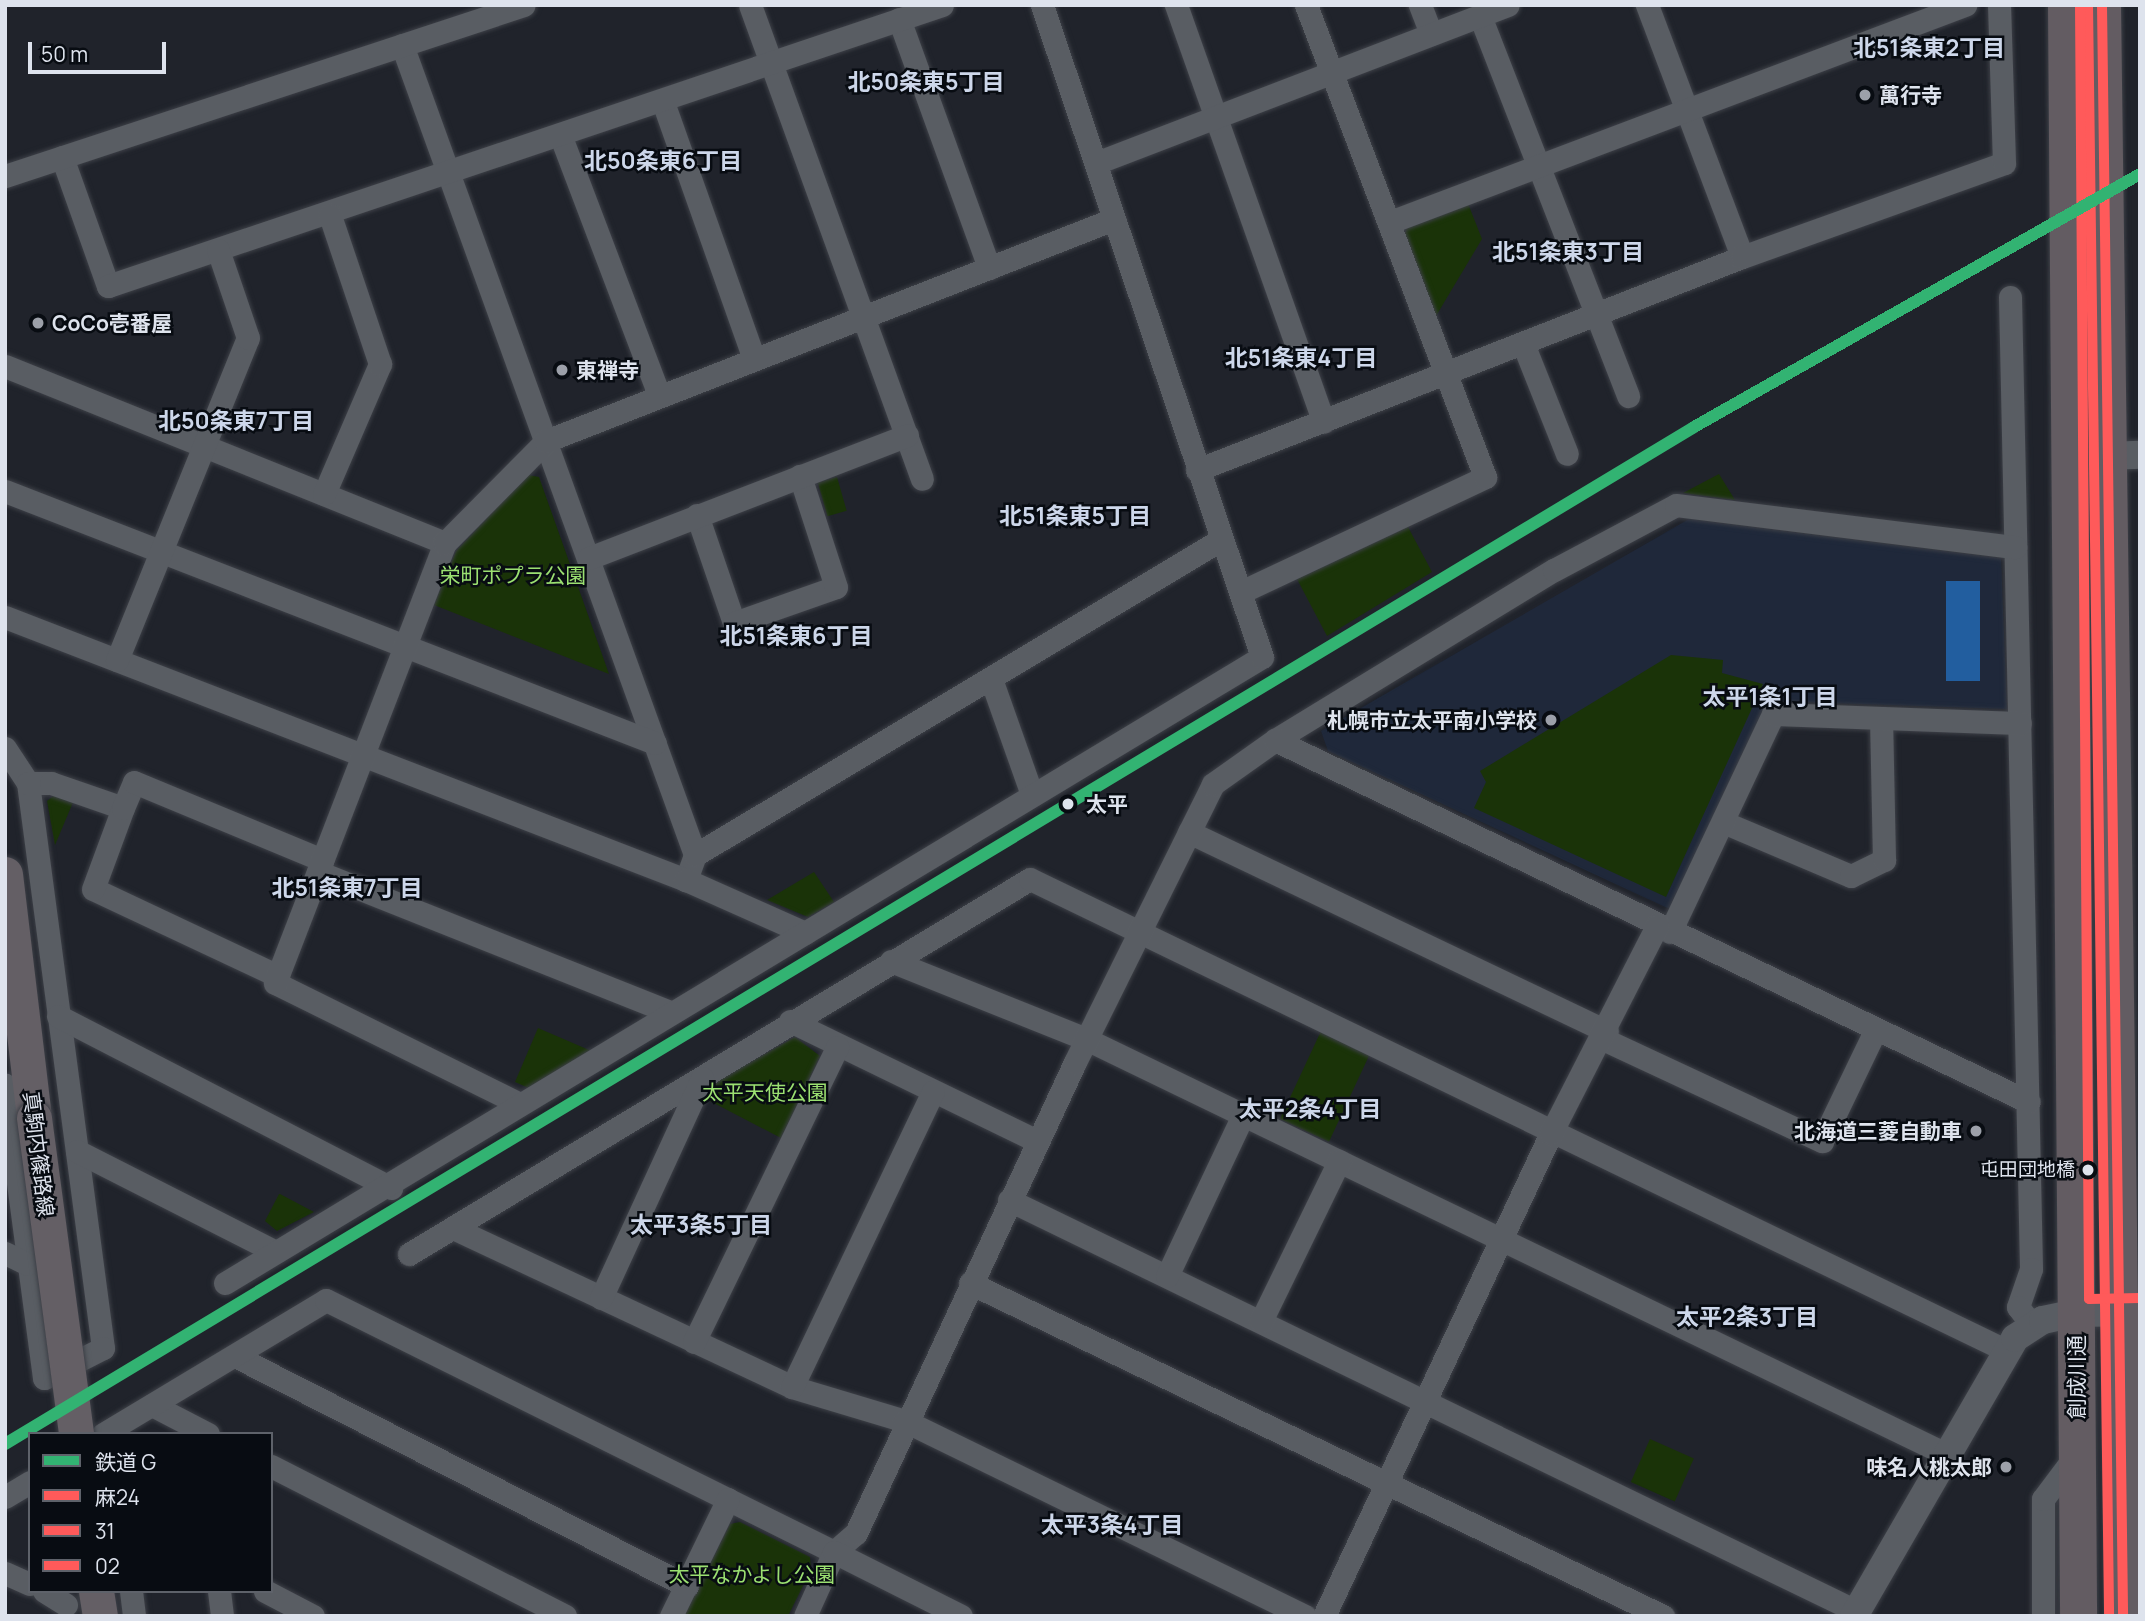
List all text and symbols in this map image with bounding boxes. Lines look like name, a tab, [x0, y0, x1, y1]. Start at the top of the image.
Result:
scale bar	[32, 28, 170, 72]
district label: 北51条東2丁目	[1853, 33, 2005, 61]
text: 50 m	[41, 40, 88, 68]
district label: 北50条東5丁目	[847, 67, 1005, 95]
place label: 萬行寺	[1879, 82, 1942, 108]
marker: 萬行寺	[1857, 87, 1873, 103]
district label: 北50条東6丁目	[584, 146, 742, 174]
district label: 北51条東3丁目	[1492, 237, 1644, 265]
place label: CoCo壱番屋	[52, 310, 172, 336]
marker: CoCo壱番屋	[30, 315, 46, 331]
district label: 北51条東4丁目	[1225, 343, 1377, 371]
place label: 東禅寺	[576, 357, 639, 383]
marker: 東禅寺	[554, 362, 570, 378]
district label: 北50条東7丁目	[158, 406, 314, 434]
district label: 北51条東5丁目	[999, 501, 1151, 529]
park label: 栄町ポプラ公園	[440, 562, 586, 588]
district label: 北51条東6丁目	[720, 621, 872, 649]
district label: 太平1条1丁目	[1702, 682, 1838, 710]
place label: 札幌市立太平南小学校	[1327, 707, 1537, 733]
marker: 札幌市立太平南小学校	[1543, 712, 1559, 728]
place label: 太平	[1086, 791, 1128, 817]
marker: 太平	[1056, 792, 1080, 816]
district label: 北51条東7丁目	[272, 873, 422, 901]
park label: 太平天使公園	[702, 1079, 828, 1105]
street label: 真駒内篠路線	[19, 1090, 59, 1218]
district label: 太平2条4丁目	[1239, 1094, 1381, 1122]
place label: 北海道三菱自動車	[1794, 1118, 1962, 1144]
marker: 北海道三菱自動車	[1968, 1123, 1984, 1139]
place label: 屯田団地橋	[1980, 1159, 2075, 1181]
marker: 屯田団地橋	[2081, 1163, 2095, 1177]
district label: 太平3条5丁目	[630, 1210, 772, 1238]
district label: 太平2条3丁目	[1676, 1302, 1818, 1330]
street label: 創成川通	[2063, 1335, 2089, 1419]
legend	[28, 1432, 273, 1593]
text: 鉄道 G	[95, 1448, 156, 1476]
place label: 味名人桃太郎	[1866, 1454, 1992, 1480]
marker: 味名人桃太郎	[1998, 1459, 2014, 1475]
text: 麻24	[95, 1483, 140, 1511]
district label: 太平3条4丁目	[1041, 1510, 1183, 1538]
text: 31	[95, 1517, 115, 1545]
text: 02	[95, 1552, 120, 1580]
park label: 太平なかよし公園	[668, 1561, 836, 1587]

